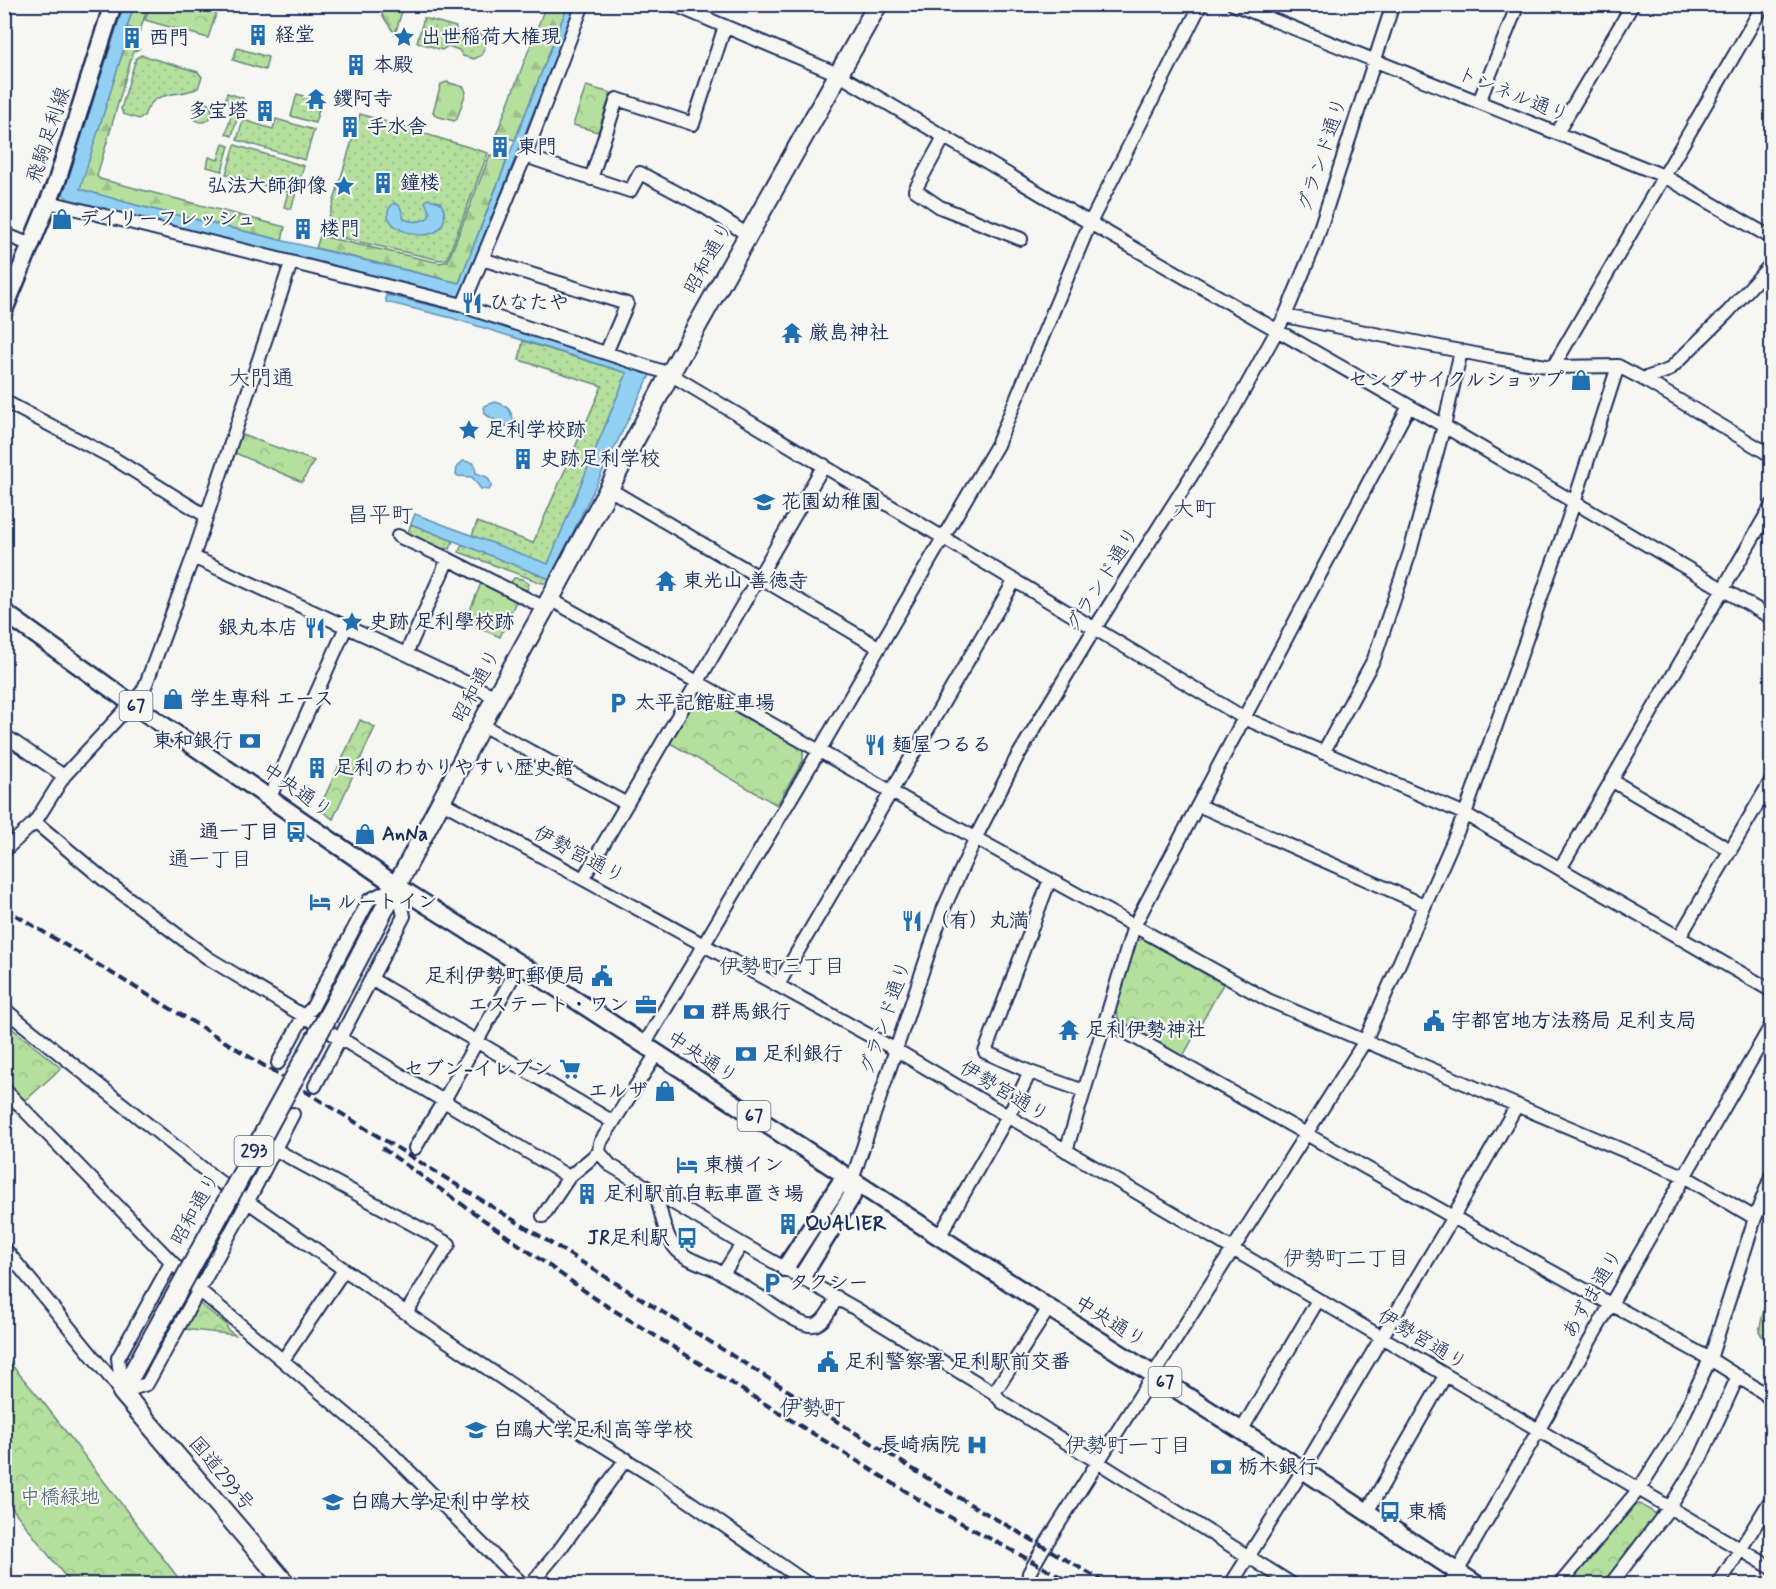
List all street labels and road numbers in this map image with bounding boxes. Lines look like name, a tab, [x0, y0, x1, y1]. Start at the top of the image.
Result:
street label: トンネル通り	[1453, 60, 1573, 130]
street label: 飛駒足利線	[21, 83, 77, 187]
street label: グランド通り	[1292, 94, 1354, 216]
street label: 昭和通り	[678, 216, 740, 300]
street label: グランド通り	[1060, 522, 1146, 638]
street label: 昭和通り	[446, 644, 508, 728]
road number: 67	[120, 691, 152, 721]
street label: 中央通り	[256, 757, 338, 825]
street label: 伊勢宮通り	[529, 820, 629, 890]
street label: グランド通り	[854, 957, 918, 1079]
street label: 中央通り	[661, 1025, 743, 1091]
street label: 伊勢宮通り	[954, 1055, 1054, 1129]
road number: 67	[738, 1101, 771, 1131]
road number: 293	[234, 1136, 274, 1166]
street label: 昭和通り	[165, 1167, 227, 1251]
street label: あずま通り	[1556, 1244, 1630, 1344]
street label: 中央通り	[1069, 1289, 1151, 1355]
street label: 伊勢宮通り	[1372, 1303, 1472, 1377]
road number: 67	[1148, 1367, 1182, 1397]
street label: 国道293号	[182, 1431, 260, 1517]

